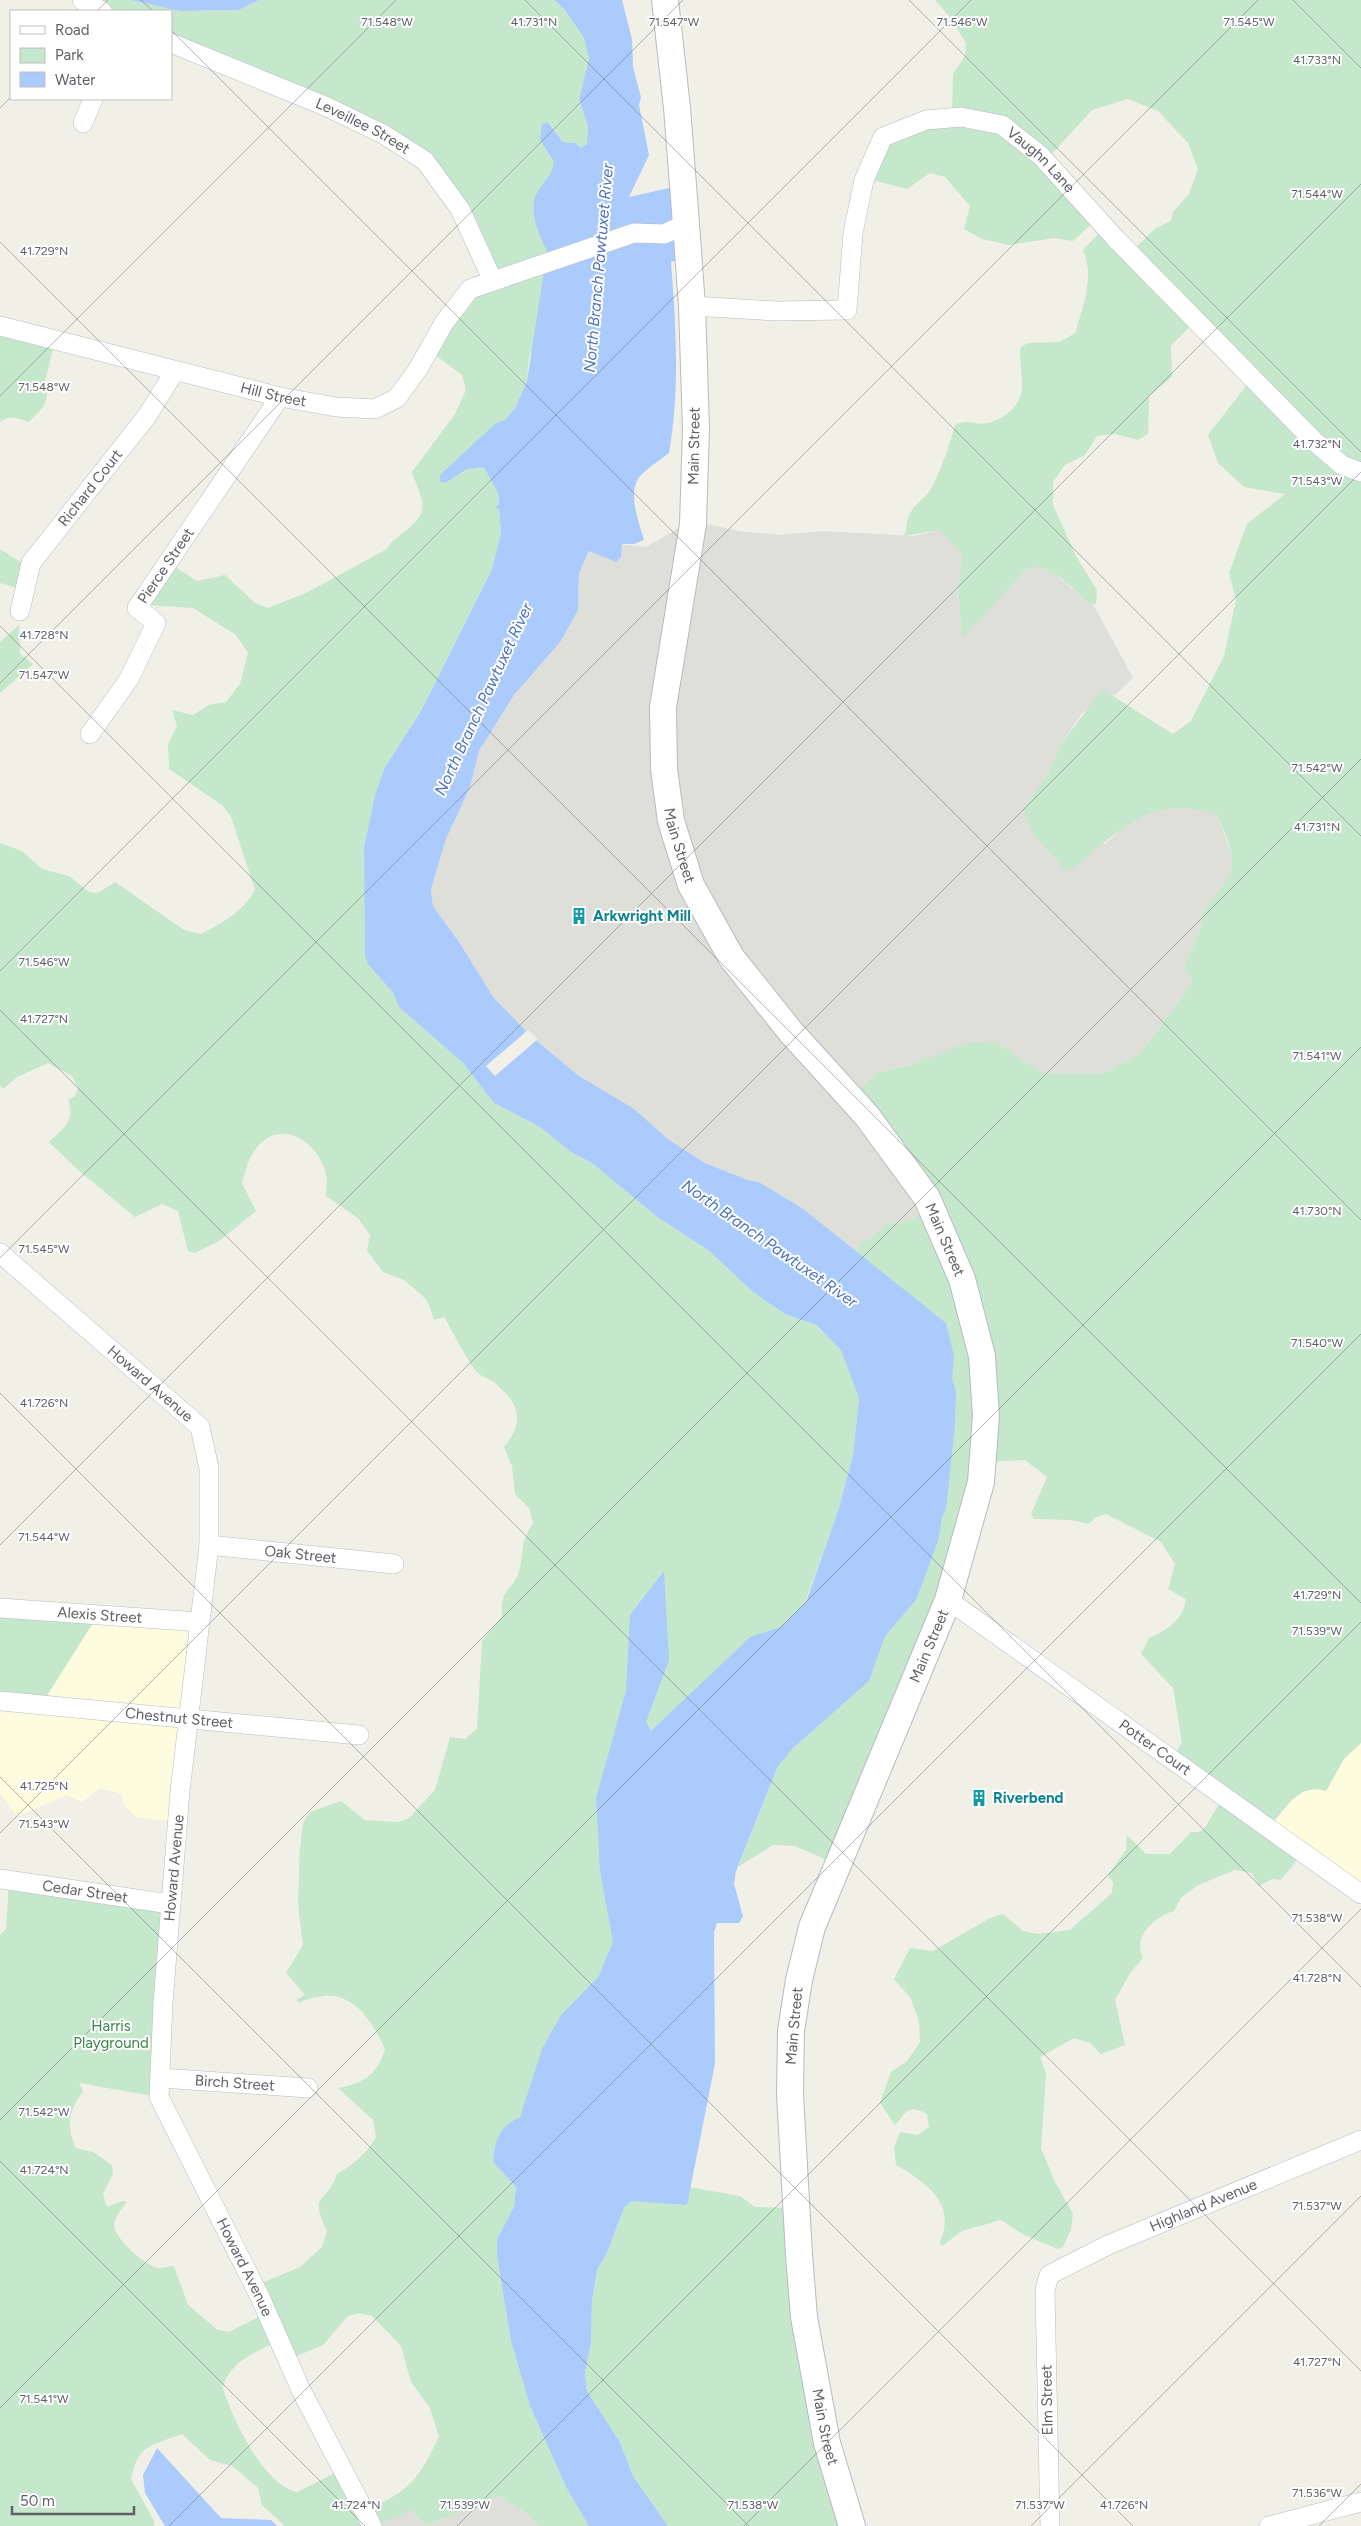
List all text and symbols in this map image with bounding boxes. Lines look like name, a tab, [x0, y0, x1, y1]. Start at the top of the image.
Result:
legend	[10, 10, 172, 100]
text: 71.548°W	[361, 15, 413, 29]
text: 41.731°N	[511, 15, 557, 29]
text: 71.547°W	[649, 15, 700, 29]
text: 71.546°W	[937, 15, 988, 29]
text: 71.545°W	[1223, 15, 1275, 29]
text: Road	[55, 21, 90, 39]
text: Park	[55, 46, 84, 64]
text: 41.733°N	[1293, 53, 1341, 67]
text: Water	[55, 71, 95, 89]
street label: Leveillee Street	[313, 94, 414, 158]
street label: Vaughn Lane	[1003, 123, 1079, 196]
water label: North Branch Pawtuxet River	[580, 162, 617, 373]
text: 71.544°W	[1291, 187, 1343, 201]
text: 41.729°N	[20, 244, 68, 258]
street label: Hill Street	[239, 378, 308, 411]
text: 71.548°W	[18, 380, 70, 394]
street label: Main Street	[684, 407, 704, 485]
text: 41.732°N	[1293, 437, 1341, 451]
street label: Richard Court	[54, 445, 126, 530]
text: 71.543°W	[1292, 474, 1343, 488]
street label: Pierce Street	[134, 524, 198, 607]
water label: North Branch Pawtuxet River	[430, 600, 537, 798]
text: 41.728°N	[19, 628, 69, 642]
text: 71.547°W	[19, 668, 70, 682]
text: 71.542°W	[1292, 761, 1343, 775]
street label: Main Street	[660, 807, 699, 886]
text: 41.731°N	[1294, 820, 1340, 834]
building icon: Arkwright Mill	[569, 906, 589, 926]
place label: Arkwright Mill	[593, 907, 691, 925]
text: 71.546°W	[19, 955, 70, 969]
text: 41.727°N	[20, 1012, 68, 1026]
text: 71.541°W	[1292, 1049, 1342, 1063]
water label: North Branch Pawtuxet River	[678, 1175, 862, 1312]
street label: Main Street	[921, 1200, 969, 1279]
text: 41.730°N	[1292, 1204, 1342, 1218]
text: 71.545°W	[18, 1242, 70, 1256]
text: 71.540°W	[1291, 1336, 1343, 1350]
street label: Howard Avenue	[104, 1342, 197, 1426]
text: 41.726°N	[20, 1396, 68, 1410]
text: 71.544°W	[18, 1530, 70, 1544]
street label: Oak Street	[264, 1542, 338, 1567]
text: 41.729°N	[1293, 1588, 1341, 1602]
street label: Alexis Street	[57, 1603, 143, 1627]
street label: Main Street	[905, 1606, 953, 1685]
text: 71.539°W	[1292, 1624, 1343, 1638]
street label: Chestnut Street	[124, 1704, 234, 1732]
street label: Potter Court	[1115, 1716, 1195, 1779]
text: 41.725°N	[20, 1779, 68, 1793]
building icon: Riverbend	[969, 1788, 989, 1808]
place label: Riverbend	[993, 1789, 1063, 1807]
street label: Howard Avenue	[160, 1814, 188, 1922]
text: 71.543°W	[19, 1817, 70, 1831]
street label: Cedar Street	[41, 1876, 129, 1907]
text: 71.538°W	[1292, 1911, 1343, 1925]
text: 41.728°N	[1292, 1971, 1342, 1985]
street label: Main Street	[782, 1986, 806, 2066]
park label: Harris Playground	[73, 2017, 149, 2052]
street label: Birch Street	[194, 2071, 276, 2095]
text: 71.542°W	[19, 2105, 70, 2119]
text: 41.724°N	[19, 2163, 69, 2177]
street label: Highland Avenue	[1147, 2175, 1260, 2236]
text: 71.537°W	[1292, 2199, 1342, 2213]
street label: Howard Avenue	[213, 2215, 276, 2319]
text: 41.727°N	[1293, 2355, 1341, 2369]
street label: Elm Street	[1037, 2364, 1057, 2435]
street label: Main Street	[808, 2387, 842, 2468]
text: 71.541°W	[19, 2392, 69, 2406]
scale bar	[12, 2484, 135, 2516]
text: 71.536°W	[1292, 2486, 1343, 2500]
text: 50 m	[20, 2492, 55, 2510]
text: 41.724°N	[331, 2498, 381, 2512]
text: 71.539°W	[440, 2498, 491, 2512]
text: 71.538°W	[728, 2498, 779, 2512]
text: 71.537°W	[1015, 2498, 1065, 2512]
text: 41.726°N	[1100, 2498, 1148, 2512]

